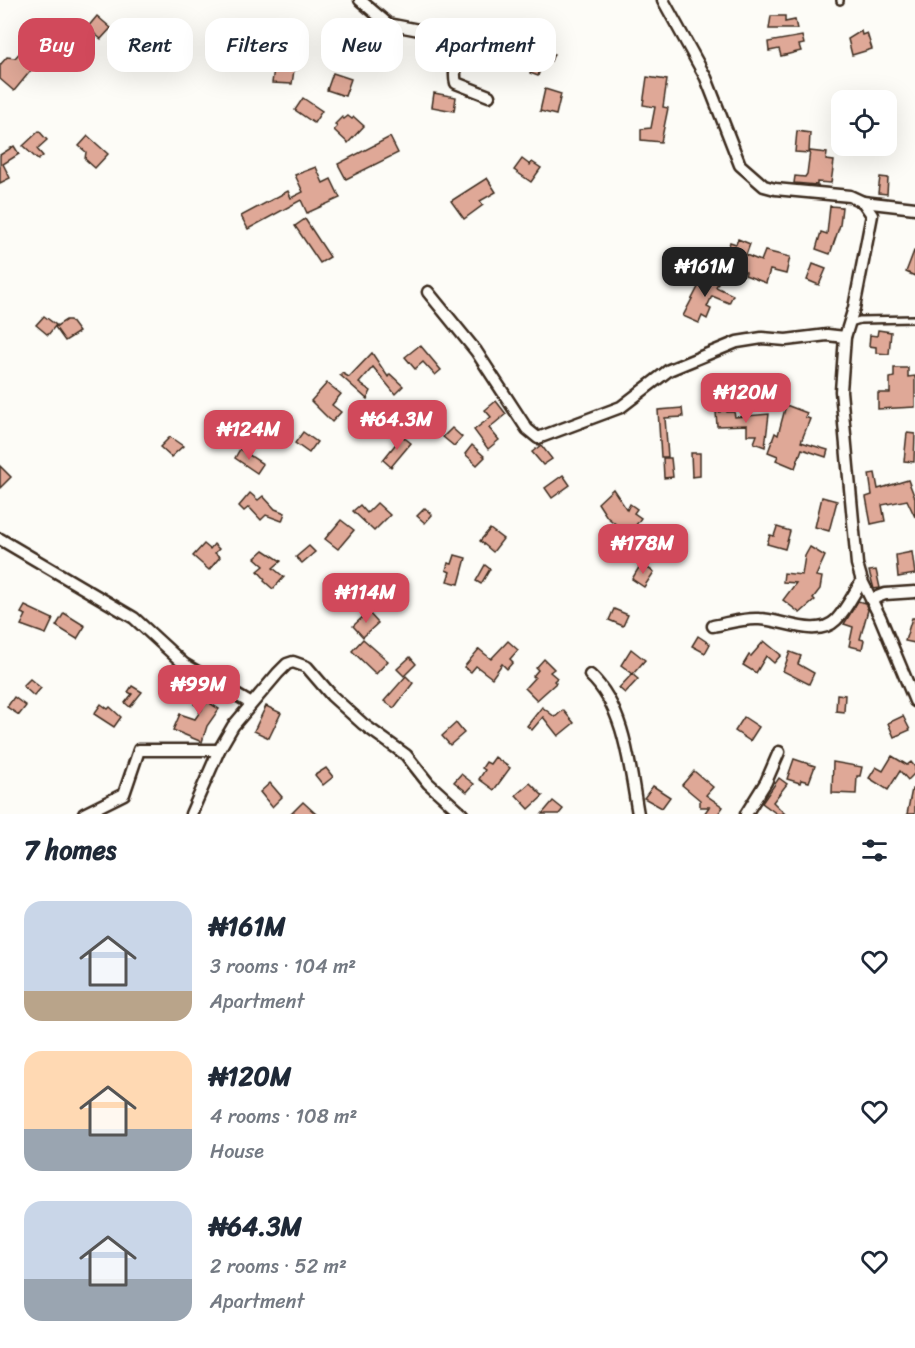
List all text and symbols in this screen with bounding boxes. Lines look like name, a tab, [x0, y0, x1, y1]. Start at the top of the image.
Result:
chip: Buy	[18, 18, 95, 72]
chip: Rent	[107, 18, 193, 72]
chip: Filters	[205, 18, 309, 72]
chip: New	[321, 18, 403, 72]
chip: Apartment	[415, 18, 556, 72]
map controls	[831, 90, 897, 156]
button: locate	[831, 90, 897, 156]
pin: ₦161M	[663, 247, 747, 298]
text: ₦161M	[676, 249, 734, 284]
pin: ₦120M	[704, 373, 788, 424]
text: ₦120M	[715, 375, 777, 410]
pin: ₦64.3M	[348, 400, 446, 451]
text: ₦64.3M	[362, 402, 432, 437]
pin: ₦124M	[207, 410, 291, 461]
text: ₦124M	[218, 412, 280, 447]
pin: ₦178M	[601, 524, 685, 575]
text: ₦178M	[612, 526, 674, 561]
pin: ₦114M	[324, 573, 408, 624]
text: ₦114M	[336, 575, 396, 610]
pin: ₦99M	[163, 665, 235, 716]
text: ₦99M	[172, 667, 226, 702]
text: 7 homes	[24, 827, 116, 873]
icon: filters	[858, 834, 891, 867]
text: ₦161M	[210, 903, 286, 949]
icon: home	[72, 925, 144, 997]
icon: heart	[858, 945, 891, 978]
text: 3 rooms · 104 m²	[210, 949, 356, 984]
text: Apartment	[210, 984, 304, 1019]
text: ₦120M	[210, 1053, 291, 1099]
icon: home	[72, 1075, 144, 1147]
icon: heart	[858, 1095, 891, 1128]
text: 4 rooms · 108 m²	[210, 1099, 357, 1134]
text: House	[210, 1134, 264, 1169]
text: ₦64.3M	[210, 1203, 302, 1249]
icon: home	[72, 1225, 144, 1297]
icon: heart	[858, 1245, 891, 1278]
text: 2 rooms · 52 m²	[210, 1249, 347, 1284]
text: Apartment	[210, 1284, 304, 1319]

